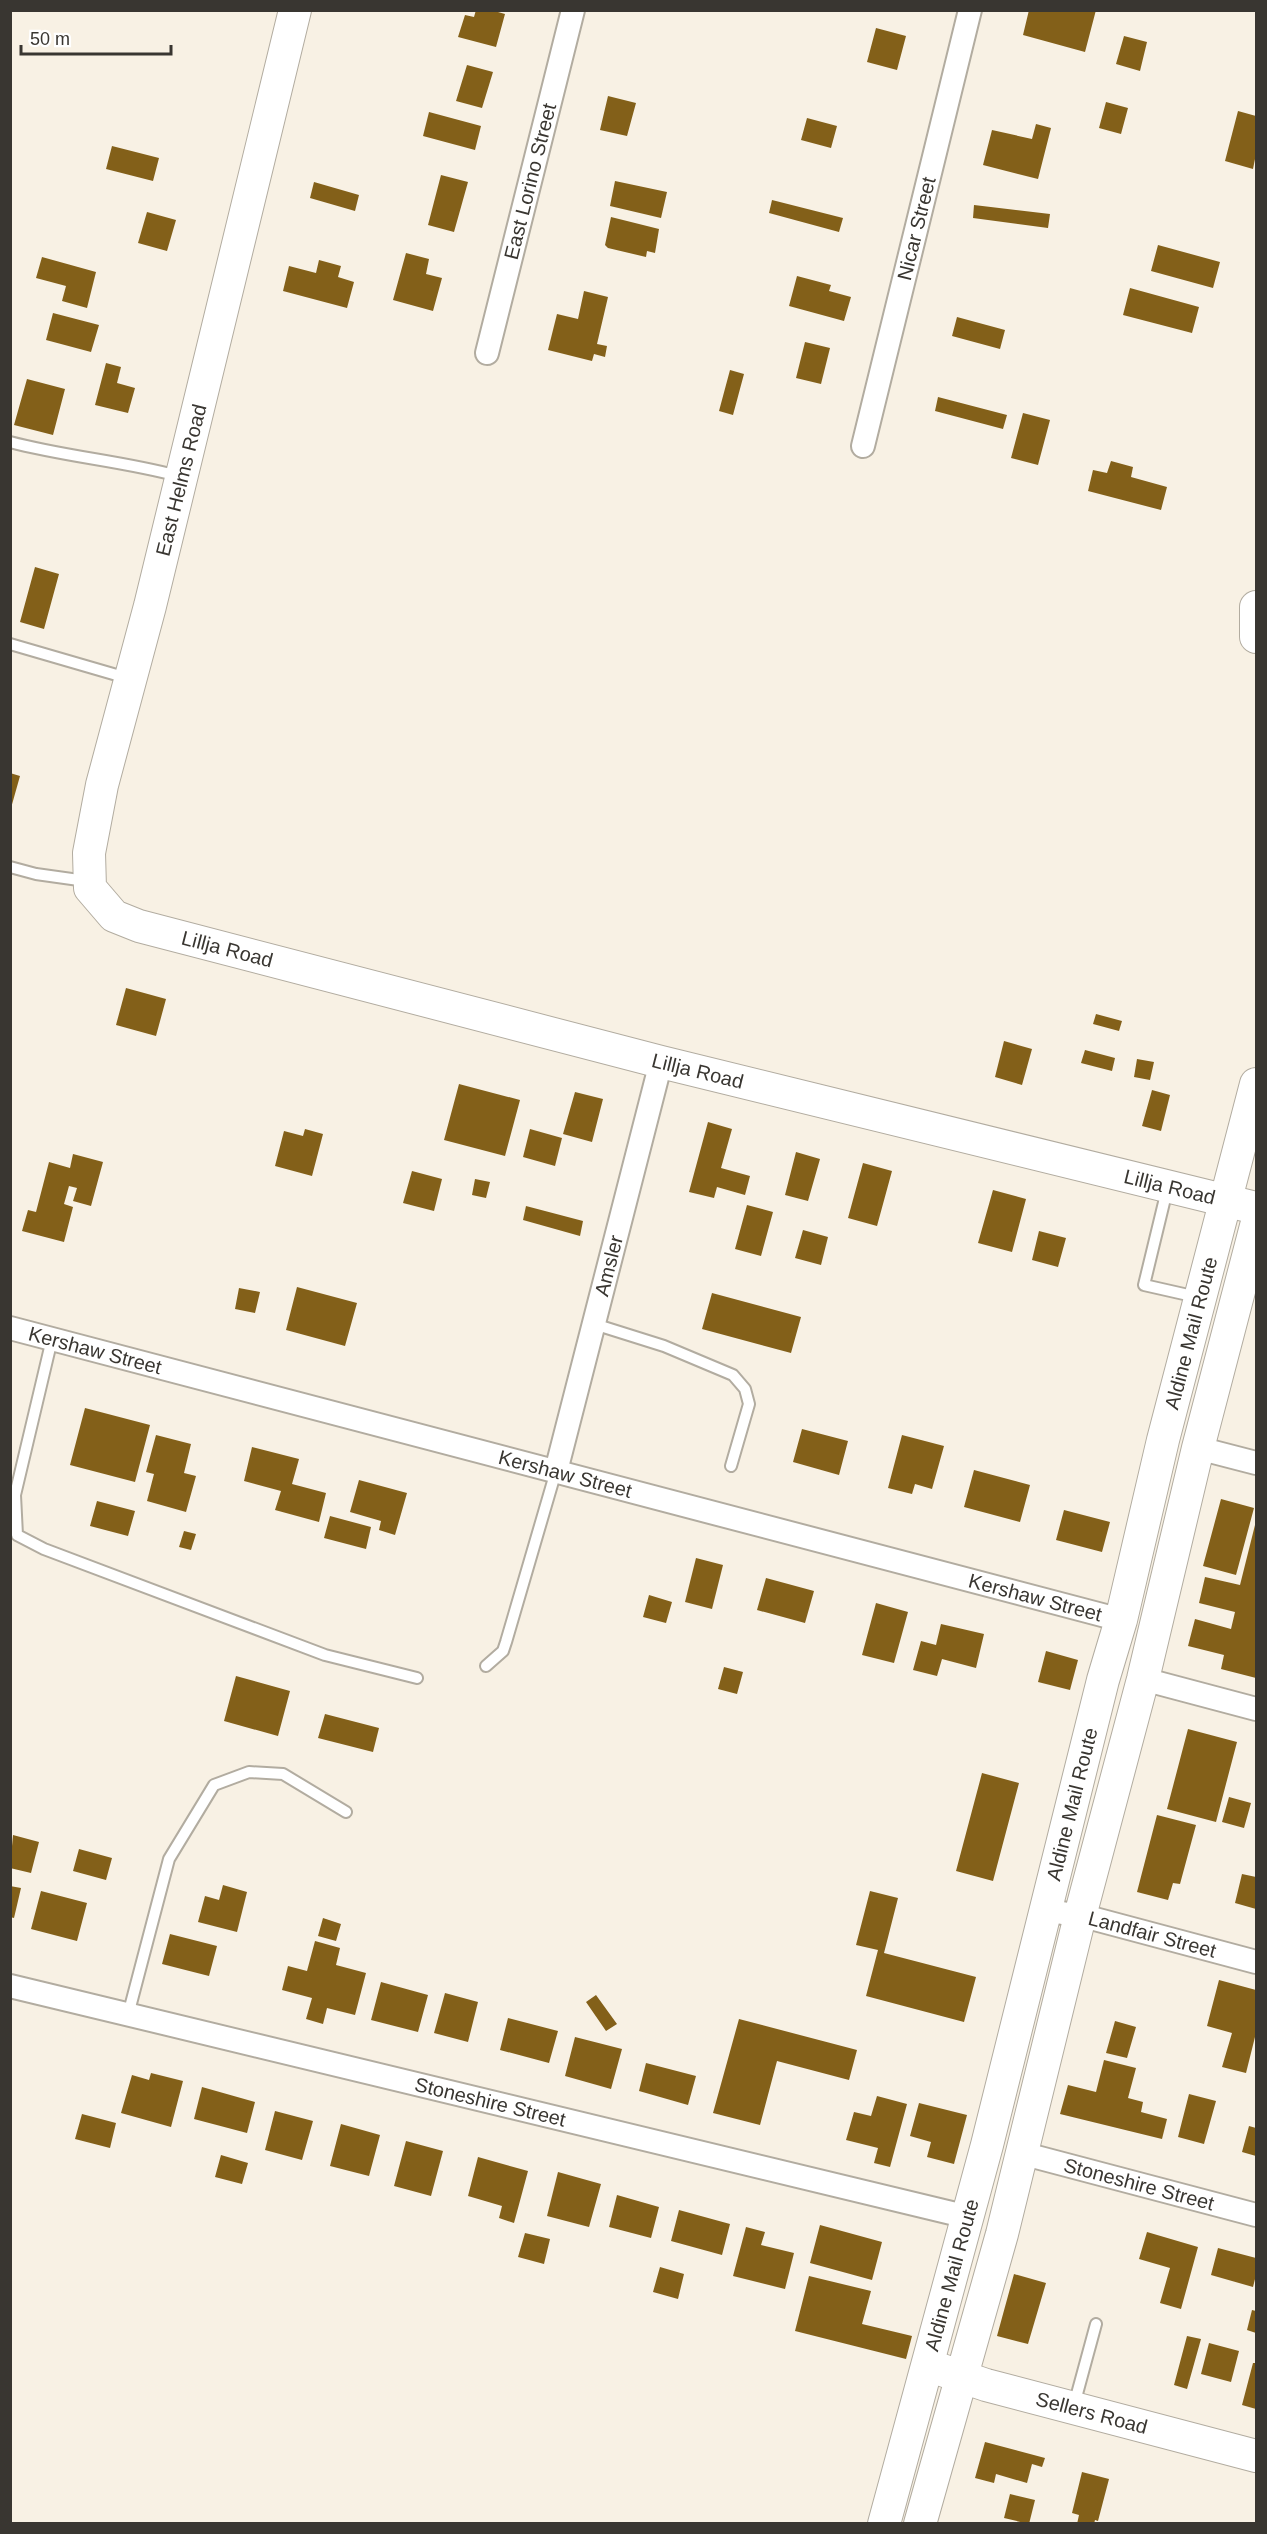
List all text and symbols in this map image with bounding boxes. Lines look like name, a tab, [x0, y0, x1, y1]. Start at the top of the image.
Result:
scale bar	[21, 18, 171, 56]
text: 50 m	[30, 29, 70, 49]
street label: East Lorino Street	[500, 101, 560, 262]
street label: Nicar Street	[893, 174, 940, 282]
street label: East Helms Road	[152, 402, 210, 558]
street label: Lillja Road	[179, 927, 275, 971]
street label: Lillja Road	[650, 1049, 746, 1093]
street label: Lillja Road	[1122, 1165, 1218, 1209]
street label: Amsler	[590, 1232, 627, 1299]
street label: Aldine Mail Route	[1160, 1254, 1221, 1412]
street label: Kershaw Street	[26, 1322, 164, 1379]
street label: Kershaw Street	[496, 1446, 635, 1502]
street label: Kershaw Street	[966, 1569, 1105, 1626]
street label: Aldine Mail Route	[1042, 1725, 1102, 1883]
street label: Landfair Street	[1086, 1907, 1219, 1962]
street label: Stoneshire Street	[413, 2073, 568, 2131]
street label: Stoneshire Street	[1061, 2154, 1217, 2215]
street label: Aldine Mail Route	[920, 2196, 983, 2354]
street label: Sellers Road	[1034, 2388, 1150, 2438]

